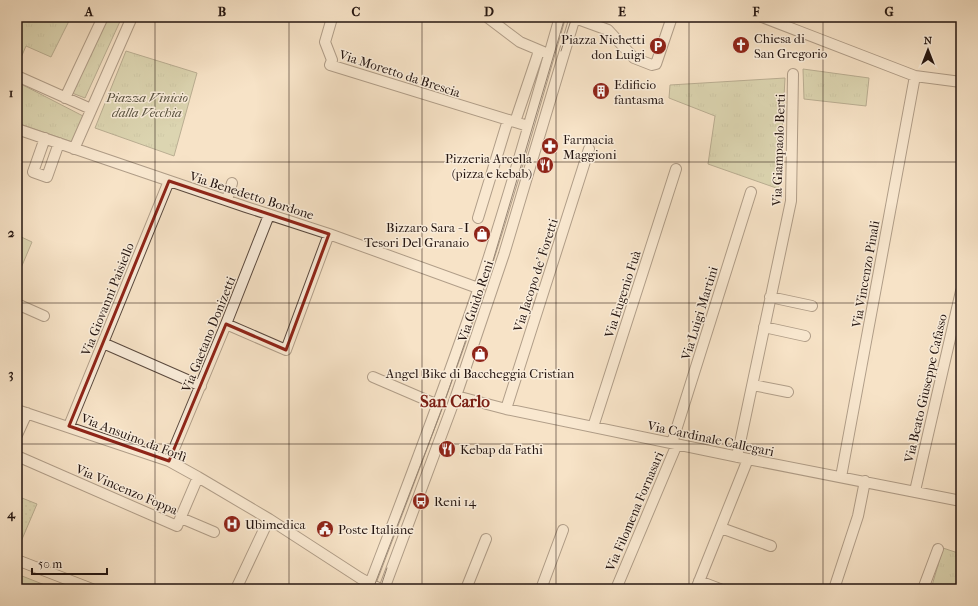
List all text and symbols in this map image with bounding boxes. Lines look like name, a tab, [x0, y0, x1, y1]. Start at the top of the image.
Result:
text: A	[84, 4, 94, 19]
text: B	[218, 4, 227, 19]
text: C	[352, 4, 361, 19]
text: D	[484, 4, 494, 19]
text: E	[618, 4, 626, 19]
text: F	[752, 4, 760, 19]
text: G	[884, 4, 894, 19]
north arrow	[908, 30, 948, 70]
place label: Chiesa di San Gregorio	[754, 31, 828, 61]
place label: Piazza Nichetti don Luigi	[561, 32, 645, 62]
text: N	[924, 34, 933, 47]
church icon: Chiesa di San Gregorio	[731, 35, 751, 55]
parking icon: Piazza Nichetti don Luigi	[648, 36, 668, 56]
street label: Via Moretto da Brescia	[336, 46, 463, 100]
place label: Edificio fantasma	[614, 77, 665, 107]
building icon: Edificio fantasma	[591, 81, 611, 101]
text: 1	[9, 85, 14, 100]
park label: Piazza Vinicio dalla Vecchia	[105, 90, 188, 120]
street label: Via Giampaolo Berti	[769, 93, 788, 207]
place label: Farmacia Maggioni	[563, 132, 617, 162]
pharmacy icon: Farmacia Maggioni	[540, 136, 560, 156]
place label: Pizzeria Arcella (pizza e kebab)	[445, 151, 533, 181]
restaurant icon: Pizzeria Arcella (pizza e kebab)	[535, 155, 555, 175]
street label: Via Benedetto Bordone	[187, 168, 316, 223]
street label: Via Jacopo de' Foretti	[510, 217, 561, 335]
street label: Via Vincenzo Pinali	[849, 219, 882, 330]
place label: Bizzaro Sara - I Tesori Del Granaio	[364, 220, 469, 250]
shop icon: Bizzaro Sara - I Tesori Del Granaio	[472, 224, 492, 244]
text: 2	[8, 225, 15, 240]
street label: Via Giovanni Paisiello	[78, 240, 137, 359]
street label: Via Eugenio Fuà	[601, 248, 644, 341]
street label: Via Guido Reni	[454, 258, 496, 345]
street label: Via Luigi Martini	[678, 264, 721, 363]
street label: Via Gaetano Donizetti	[178, 274, 239, 395]
street label: Via Beato Giuseppe Cafasso	[901, 312, 950, 465]
shop icon: Angel Bike di Baccheggia Cristian	[470, 344, 490, 364]
text: 3	[8, 366, 14, 382]
place label: Angel Bike di Baccheggia Cristian	[385, 366, 575, 381]
district label: San Carlo	[420, 391, 490, 411]
street label: Via Ansuino da Forlì	[78, 410, 189, 465]
street label: Via Cardinale Callegari	[645, 418, 776, 459]
restaurant icon: Kebap da Fathi	[437, 439, 457, 459]
place label: Kebap da Fathi	[460, 442, 543, 457]
street label: Via Filomena Fornasari	[602, 449, 666, 574]
street label: Via Vincenzo Foppa	[73, 461, 181, 518]
bus stop icon: Reni 14	[411, 491, 431, 511]
place label: Reni 14	[434, 494, 477, 509]
text: 4	[6, 506, 16, 522]
hospital icon: Ubimedica	[222, 514, 242, 534]
place label: Ubimedica	[245, 517, 306, 532]
public building icon: Poste Italiane	[315, 519, 335, 539]
place label: Poste Italiane	[338, 522, 414, 537]
scale bar	[32, 550, 107, 576]
text: 50 m	[38, 557, 62, 571]

